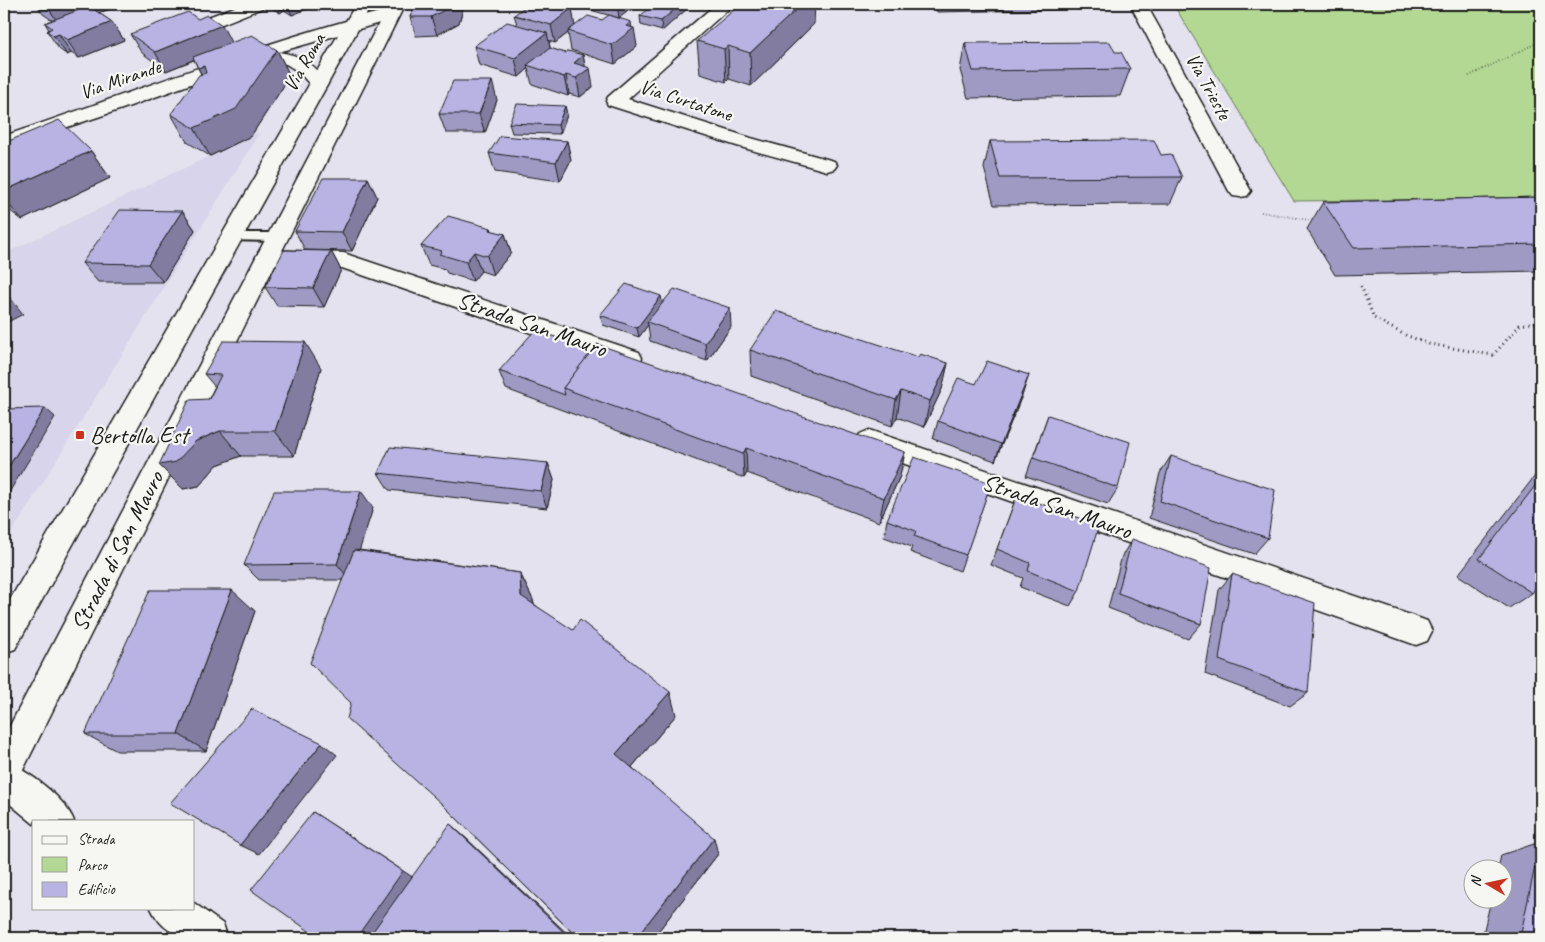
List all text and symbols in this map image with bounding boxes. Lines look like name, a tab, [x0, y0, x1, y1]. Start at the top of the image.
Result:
street label: Via Roma	[278, 27, 332, 96]
street label: Via Trieste	[1180, 49, 1238, 125]
street label: Via Mirande	[76, 54, 165, 105]
street label: Via Curtatone	[637, 74, 736, 128]
street label: Strada San Mauro	[453, 284, 612, 364]
place label: Bertolla Est	[90, 420, 191, 450]
marker: Bertolla Est	[74, 429, 86, 441]
street label: Strada di San Mauro	[64, 465, 171, 636]
street label: Strada San Mauro	[978, 466, 1137, 546]
legend	[32, 820, 195, 910]
text: Strada	[78, 830, 115, 849]
text: Parco	[78, 856, 109, 875]
north arrow	[1462, 860, 1512, 910]
text: N	[1467, 874, 1485, 888]
text: Edificio	[78, 880, 116, 899]

